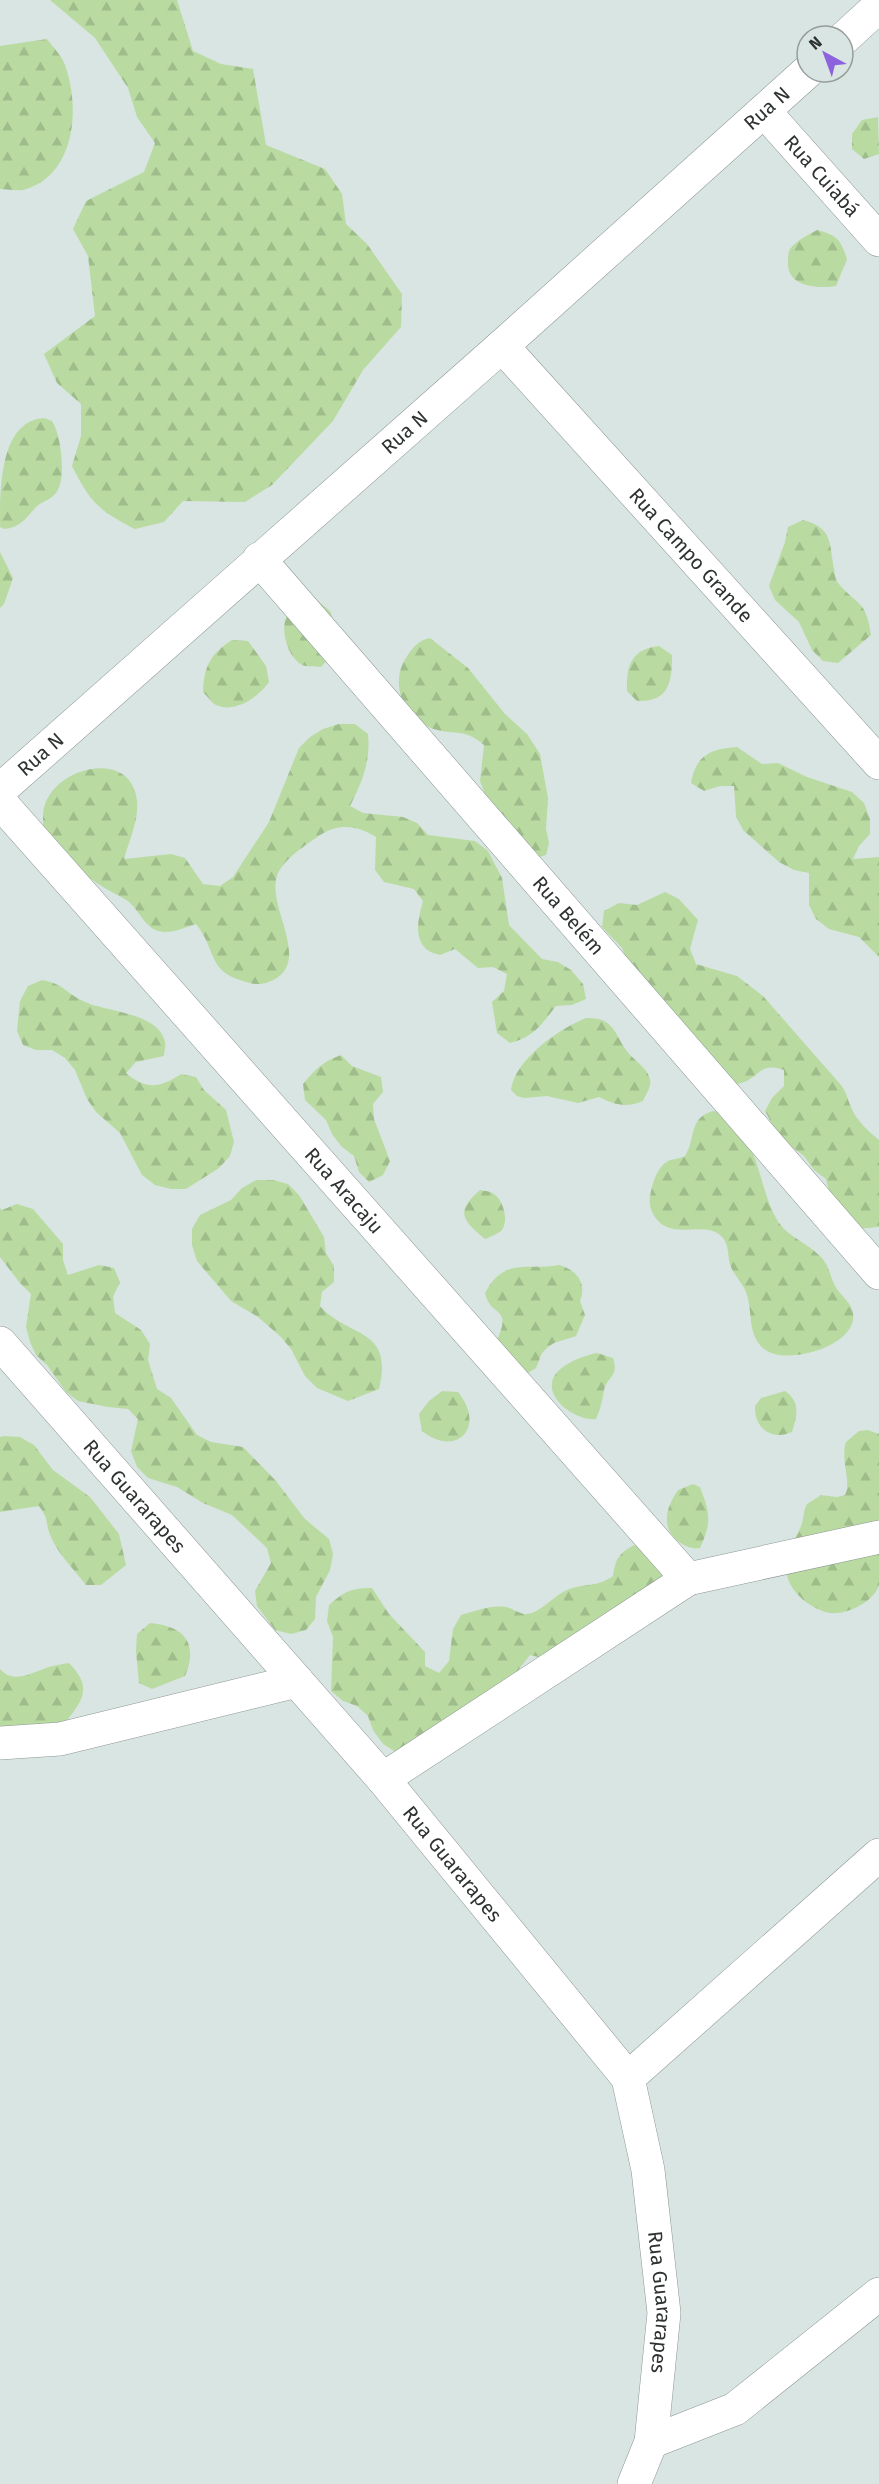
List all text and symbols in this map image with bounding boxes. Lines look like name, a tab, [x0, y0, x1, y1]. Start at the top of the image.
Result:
north arrow	[795, 24, 855, 84]
text: N	[805, 32, 826, 54]
street label: Rua N	[739, 81, 795, 135]
street label: Rua Cuiabá	[779, 130, 865, 222]
street label: Rua N	[376, 405, 433, 459]
street label: Rua Campo Grande	[624, 483, 758, 627]
street label: Rua N	[12, 727, 68, 781]
street label: Rua Belém	[528, 871, 609, 960]
street label: Rua Aracaju	[300, 1143, 388, 1238]
street label: Rua Guararapes	[78, 1435, 191, 1558]
street label: Rua Guararapes	[398, 1801, 507, 1927]
street label: Rua Guararapes	[643, 2230, 676, 2375]

